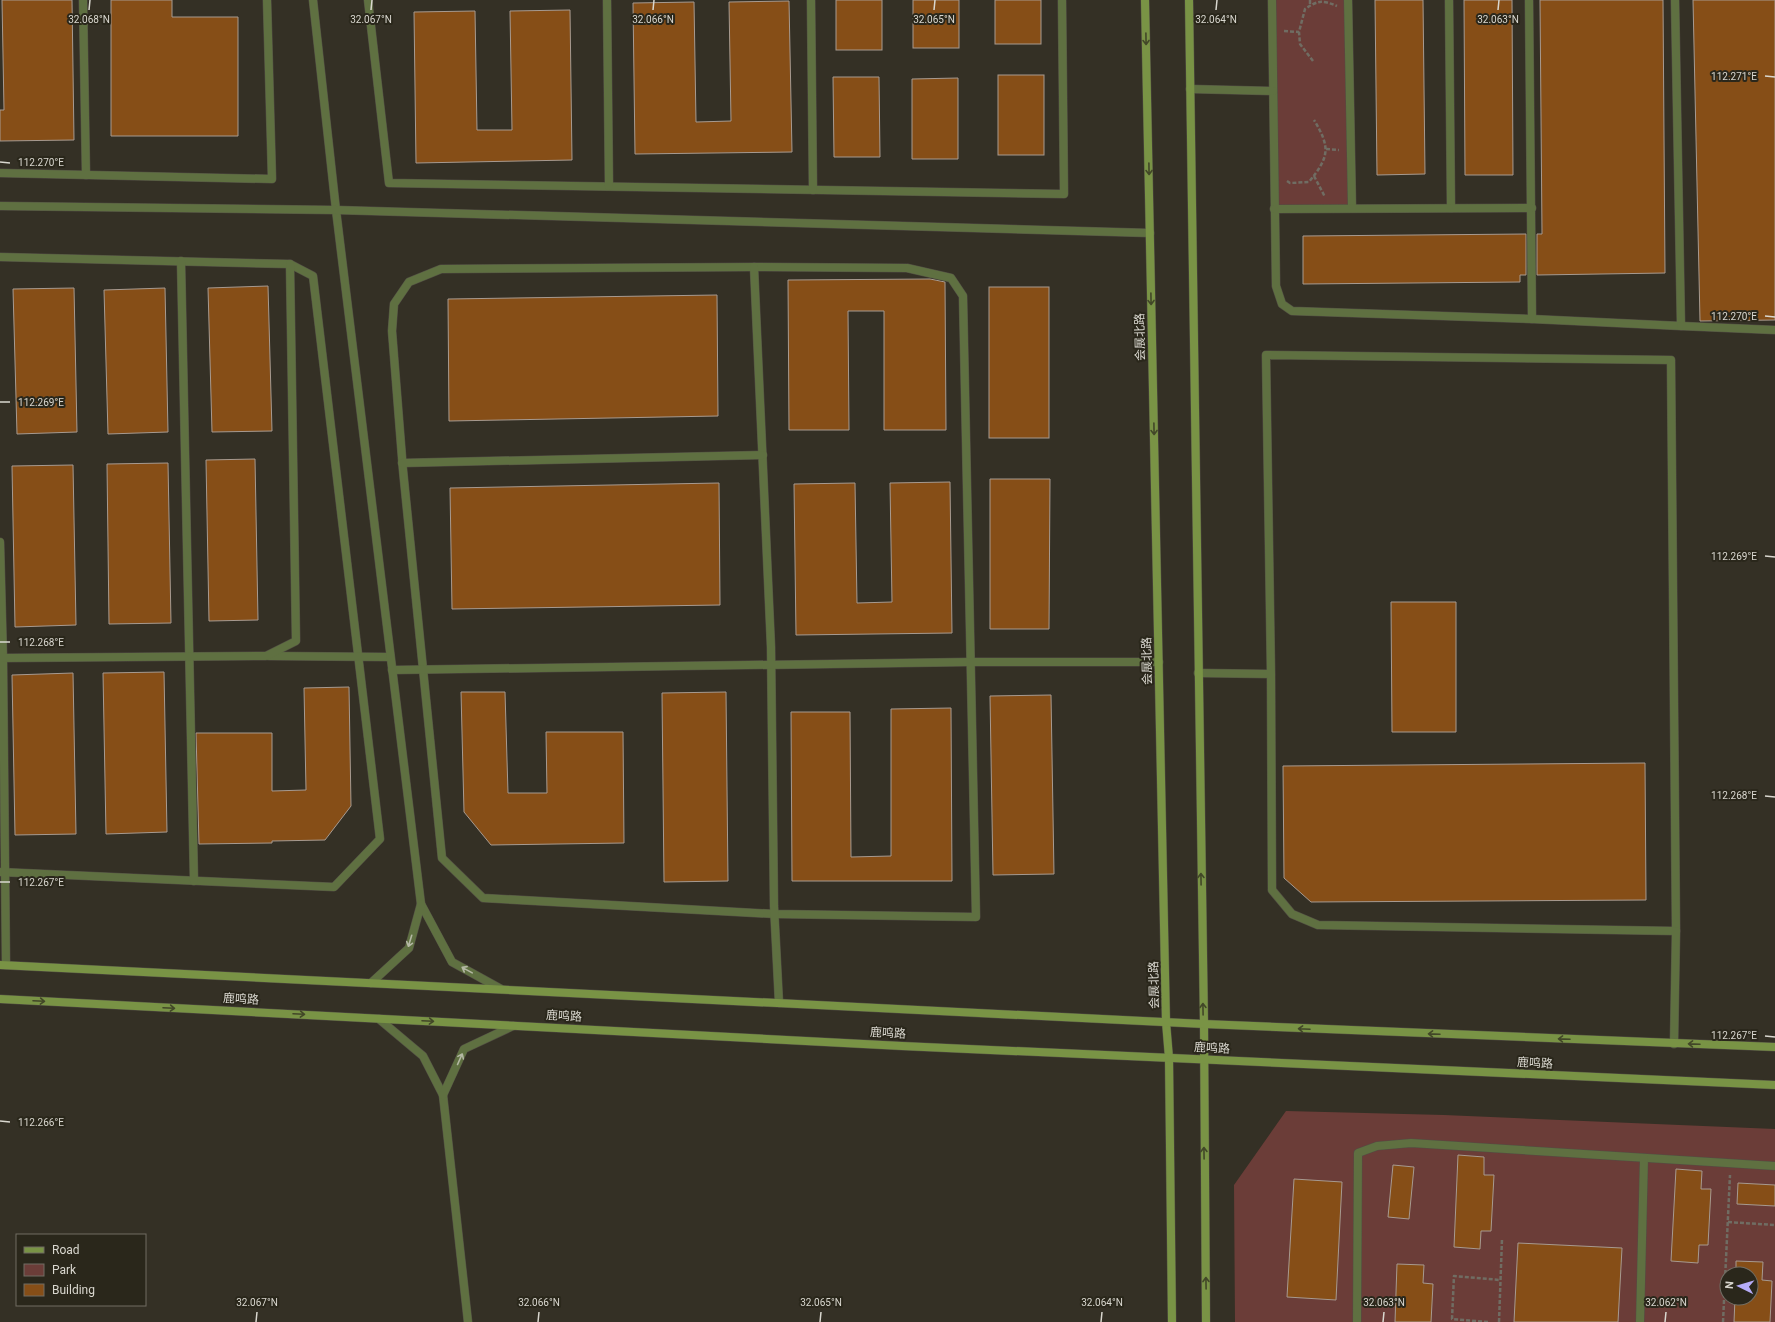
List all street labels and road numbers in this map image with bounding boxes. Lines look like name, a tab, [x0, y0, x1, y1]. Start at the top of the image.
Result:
street label: 会展北路	[1133, 313, 1147, 361]
street label: 会展北路	[1140, 637, 1154, 685]
street label: 会展北路	[1147, 961, 1161, 1009]
street label: 鹿鸣路	[223, 991, 259, 1007]
street label: 鹿鸣路	[546, 1008, 582, 1024]
street label: 鹿鸣路	[870, 1025, 906, 1041]
street label: 鹿鸣路	[1194, 1040, 1230, 1056]
street label: 鹿鸣路	[1517, 1055, 1553, 1071]

